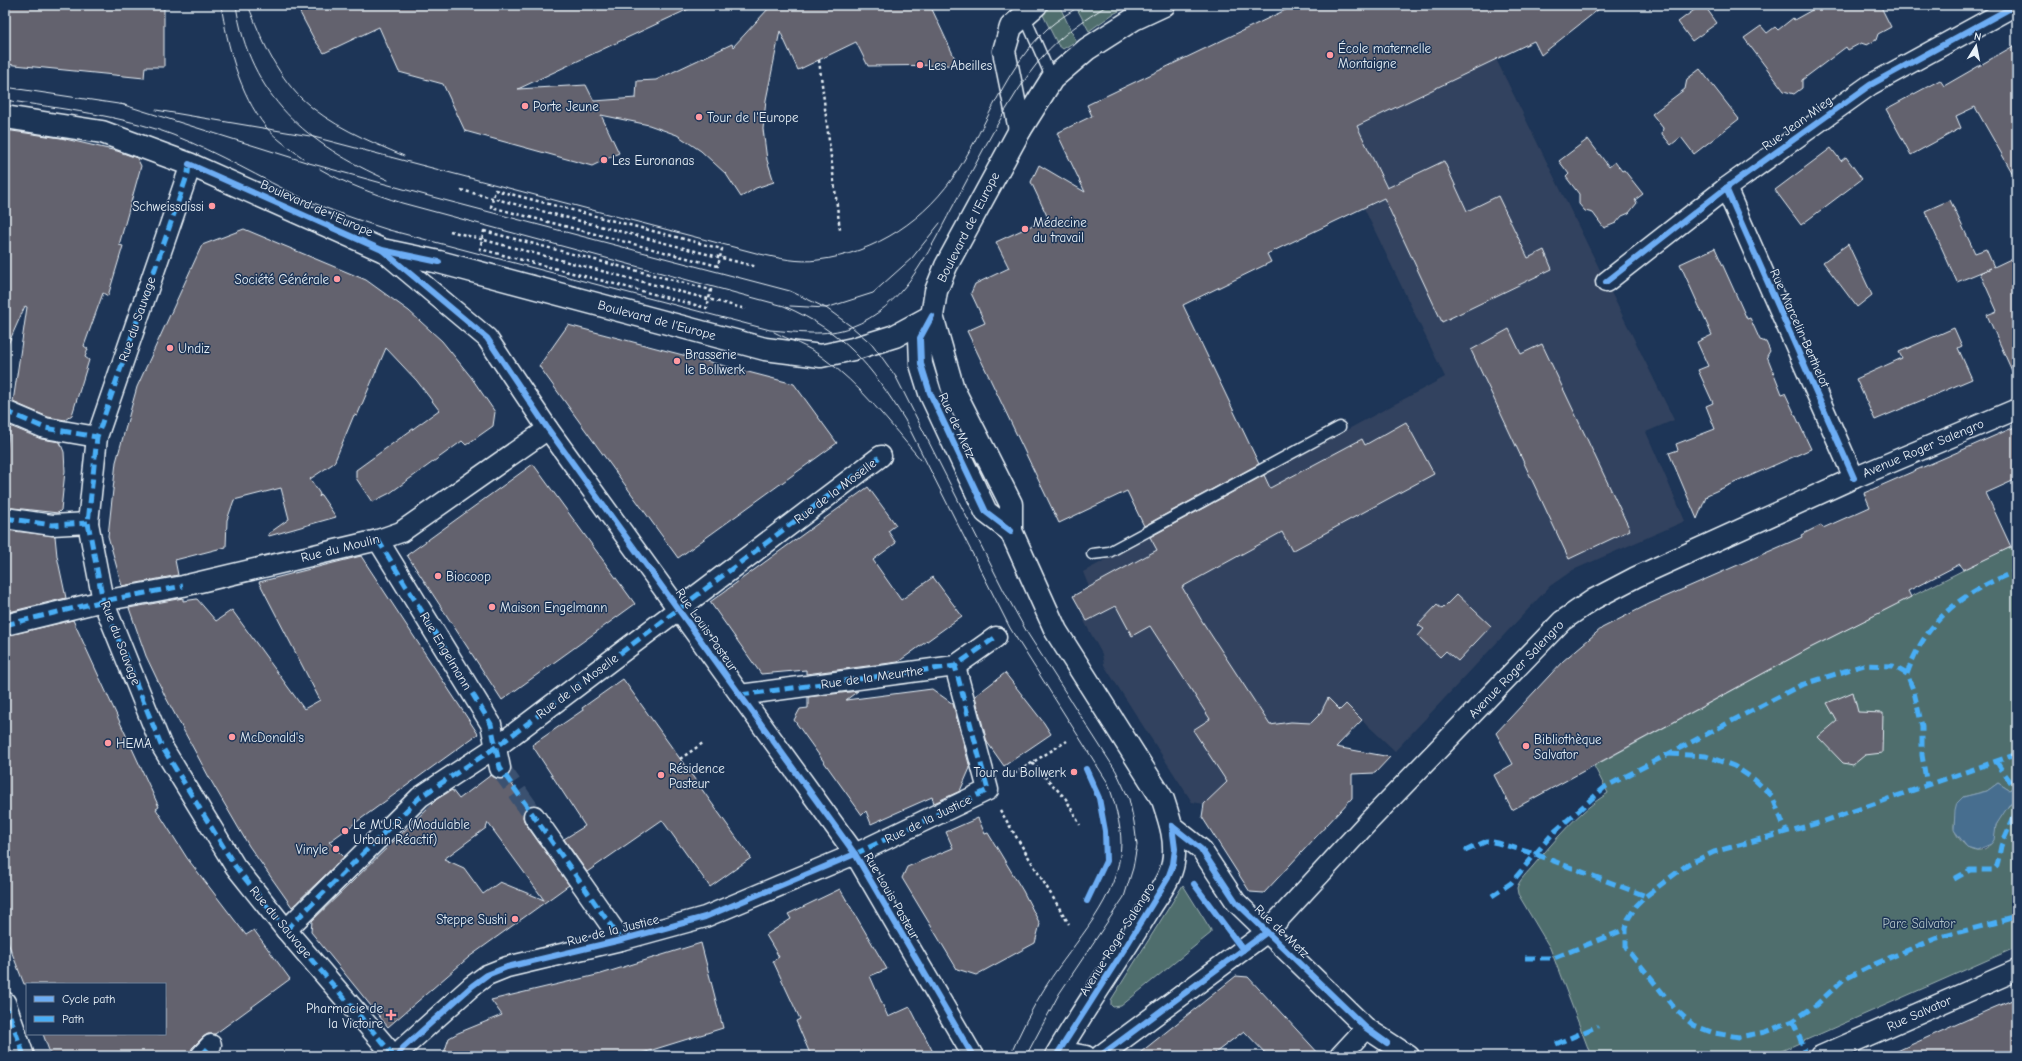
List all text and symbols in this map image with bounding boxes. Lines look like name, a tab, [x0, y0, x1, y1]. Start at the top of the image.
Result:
north arrow	[1956, 26, 1996, 66]
text: N	[1973, 30, 1982, 44]
place label: École maternelle Montaigne	[1338, 40, 1432, 71]
marker: École maternelle Montaigne	[1325, 50, 1335, 60]
place label: Les Abeilles	[928, 58, 992, 73]
marker: Les Abeilles	[915, 60, 925, 70]
street label: Rue Jean Mieg	[1759, 92, 1835, 154]
place label: Porte Jeune	[533, 99, 599, 114]
marker: Porte Jeune	[520, 101, 530, 111]
place label: Tour de l'Europe	[707, 110, 799, 125]
marker: Tour de l'Europe	[694, 112, 704, 122]
place label: Les Euronanas	[612, 153, 694, 168]
marker: Les Euronanas	[599, 155, 609, 165]
street label: Boulevard de l'Europe	[934, 169, 1003, 285]
street label: Boulevard de l'Europe	[258, 176, 376, 240]
place label: Schweissdissi	[132, 199, 204, 214]
marker: Schweissdissi	[207, 201, 217, 211]
place label: Médecine du travail	[1033, 215, 1087, 245]
marker: Médecine du travail	[1020, 224, 1030, 234]
street label: Rue Marcelin Berthelot	[1767, 266, 1833, 391]
place label: Société Générale	[235, 272, 329, 287]
street label: Rue du Sauvage	[115, 274, 159, 363]
marker: Société Générale	[332, 274, 342, 284]
street label: Boulevard de l'Europe	[596, 297, 718, 343]
place label: Undiz	[178, 341, 210, 356]
marker: Undiz	[165, 343, 175, 353]
place label: Brasserie le Bollwerk	[685, 347, 746, 377]
marker: Brasserie le Bollwerk	[672, 356, 682, 366]
street label: Rue de Metz	[935, 390, 979, 460]
street label: Avenue Roger Salengro	[1860, 416, 1986, 480]
street label: Rue de la Moselle	[791, 455, 879, 527]
street label: Rue du Moulin	[299, 531, 381, 565]
place label: Biocoop	[446, 569, 491, 584]
marker: Biocoop	[433, 571, 443, 581]
street label: Rue Louis Pasteur	[673, 585, 742, 675]
street label: Rue du Sauvage	[98, 599, 144, 688]
place label: Maison Engelmann	[500, 600, 607, 615]
marker: Maison Engelmann	[487, 602, 497, 612]
street label: Rue Engelmann	[417, 609, 475, 693]
street label: Avenue Roger Salengro	[1465, 617, 1567, 721]
street label: Rue de la Moselle	[533, 650, 621, 722]
street label: Rue de la Meurthe	[820, 662, 925, 692]
place label: McDonald's	[240, 730, 304, 745]
marker: McDonald's	[227, 732, 237, 742]
place label: Bibliothèque Salvator	[1534, 732, 1602, 762]
place label: HEMA	[116, 736, 152, 751]
marker: HEMA	[103, 738, 113, 748]
marker: Bibliothèque Salvator	[1521, 741, 1531, 751]
place label: Résidence Pasteur	[669, 761, 725, 791]
place label: Tour du Bollwerk	[973, 765, 1067, 780]
marker: Tour du Bollwerk	[1069, 767, 1079, 777]
marker: Résidence Pasteur	[656, 770, 666, 780]
street label: Rue de la Justice	[882, 791, 974, 846]
place label: Le M.U.R. (Modulable Urbain Réactif)	[353, 817, 470, 847]
marker: Le M.U.R. (Modulable Urbain Réactif)	[340, 826, 350, 836]
place label: Vinyle	[296, 842, 328, 857]
marker: Vinyle	[331, 844, 341, 854]
street label: Rue Louis Pasteur	[861, 850, 923, 943]
street label: Avenue Roger Salengro	[1076, 880, 1158, 998]
street label: Rue du Sauvage	[247, 883, 316, 961]
street label: Rue de Metz	[1252, 901, 1313, 961]
street label: Rue de la Justice	[565, 911, 661, 949]
place label: Steppe Sushi	[436, 912, 507, 927]
marker: Steppe Sushi	[510, 914, 520, 924]
park label: Parc Salvator	[1883, 916, 1956, 931]
legend	[26, 983, 166, 1035]
text: Cycle path	[62, 992, 115, 1006]
street label: Rue Salvator	[1884, 992, 1954, 1034]
place label: Pharmacie de la Victoire	[306, 1001, 383, 1031]
marker: Pharmacie de la Victoire	[386, 1010, 396, 1020]
text: Path	[62, 1012, 84, 1026]

